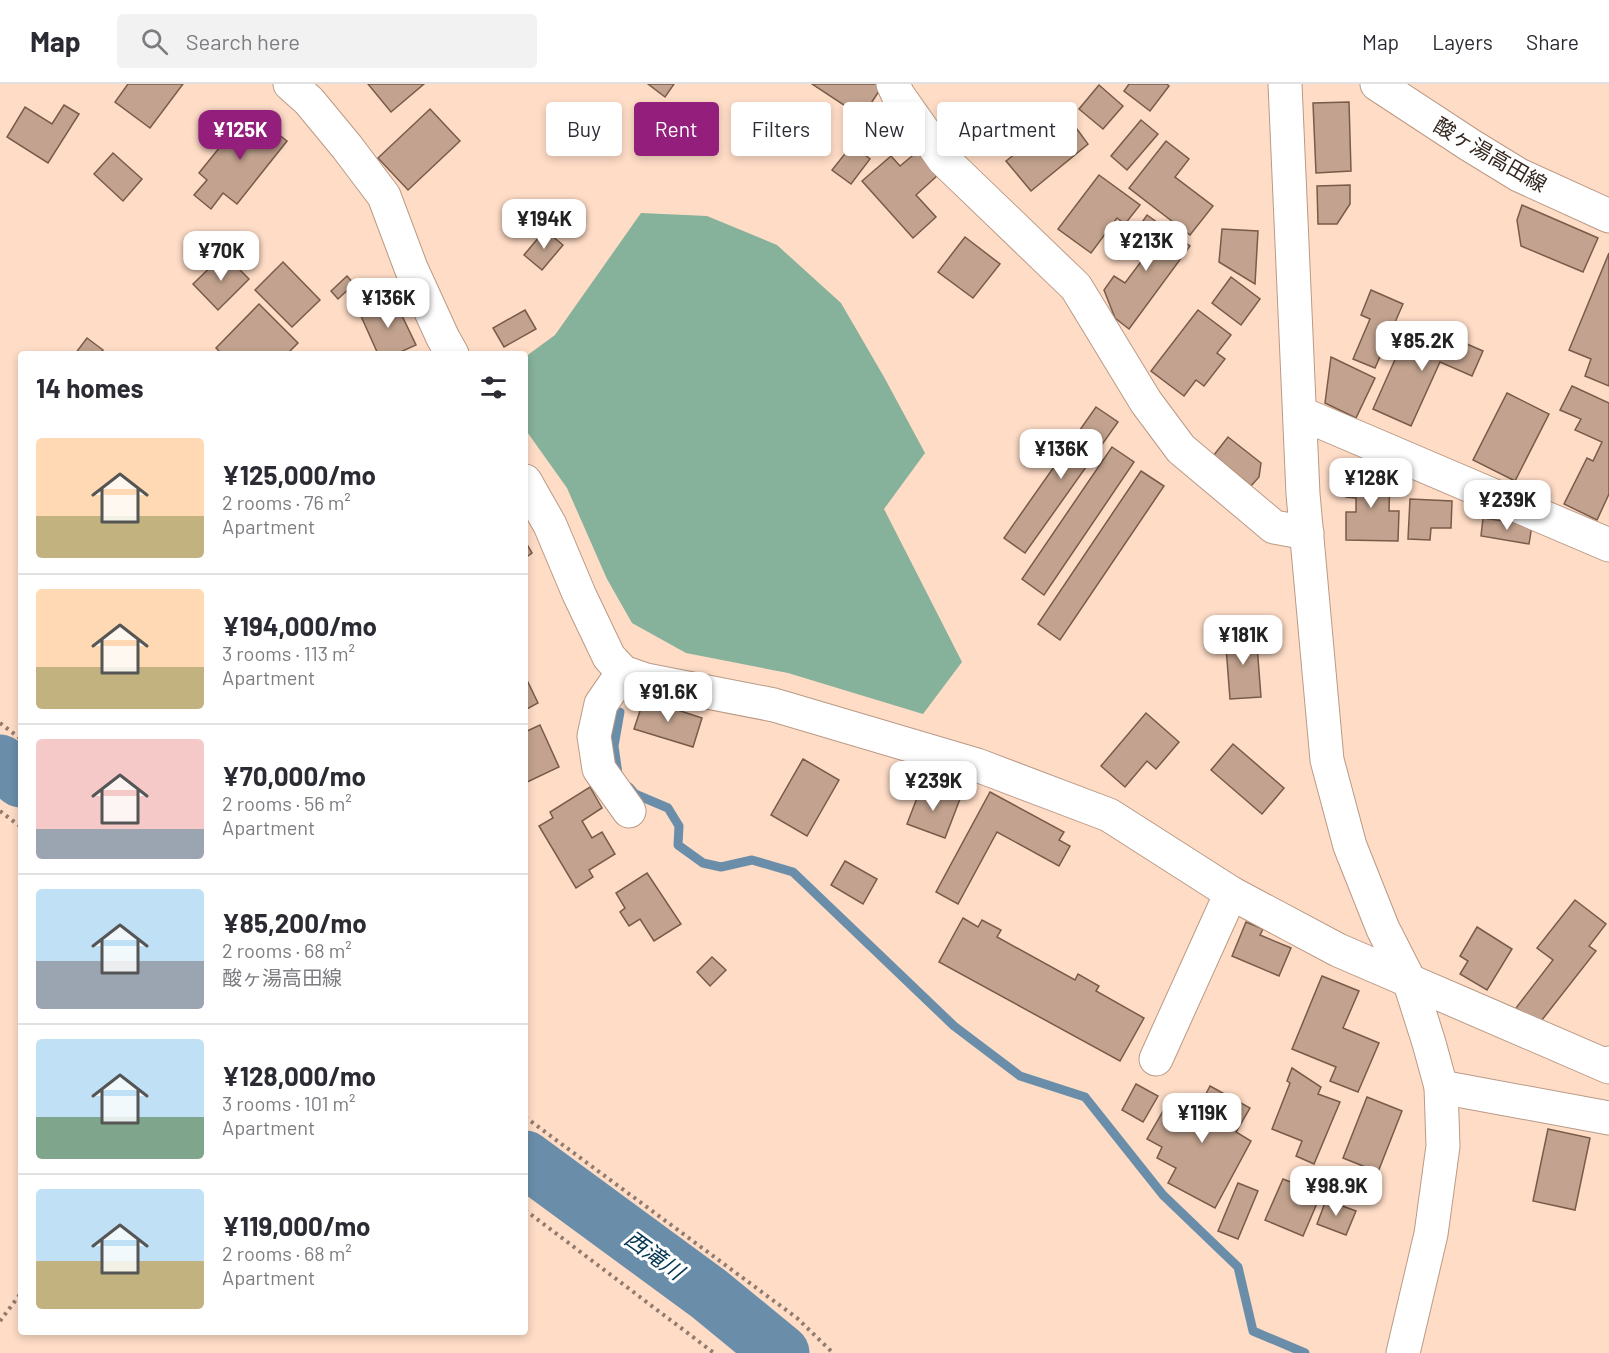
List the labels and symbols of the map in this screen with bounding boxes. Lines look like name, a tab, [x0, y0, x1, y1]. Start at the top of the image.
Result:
pin: ¥125K	[198, 110, 282, 161]
street label: 酸ヶ湯高田線	[1430, 112, 1552, 196]
pin: ¥194K	[502, 199, 586, 250]
pin: ¥213K	[1104, 221, 1188, 272]
pin: ¥70K	[185, 231, 257, 282]
pin: ¥136K	[346, 278, 430, 329]
pin: ¥85.2K	[1373, 321, 1471, 372]
pin: ¥136K	[1019, 429, 1103, 480]
pin: ¥128K	[1329, 458, 1413, 509]
pin: ¥239K	[1465, 480, 1549, 531]
pin: ¥181K	[1201, 615, 1285, 666]
pin: ¥91.6K	[619, 672, 717, 723]
pin: ¥239K	[891, 761, 975, 812]
pin: ¥119K	[1160, 1093, 1244, 1144]
pin: ¥98.9K	[1287, 1166, 1385, 1217]
water label: 西滝川	[621, 1224, 691, 1285]

